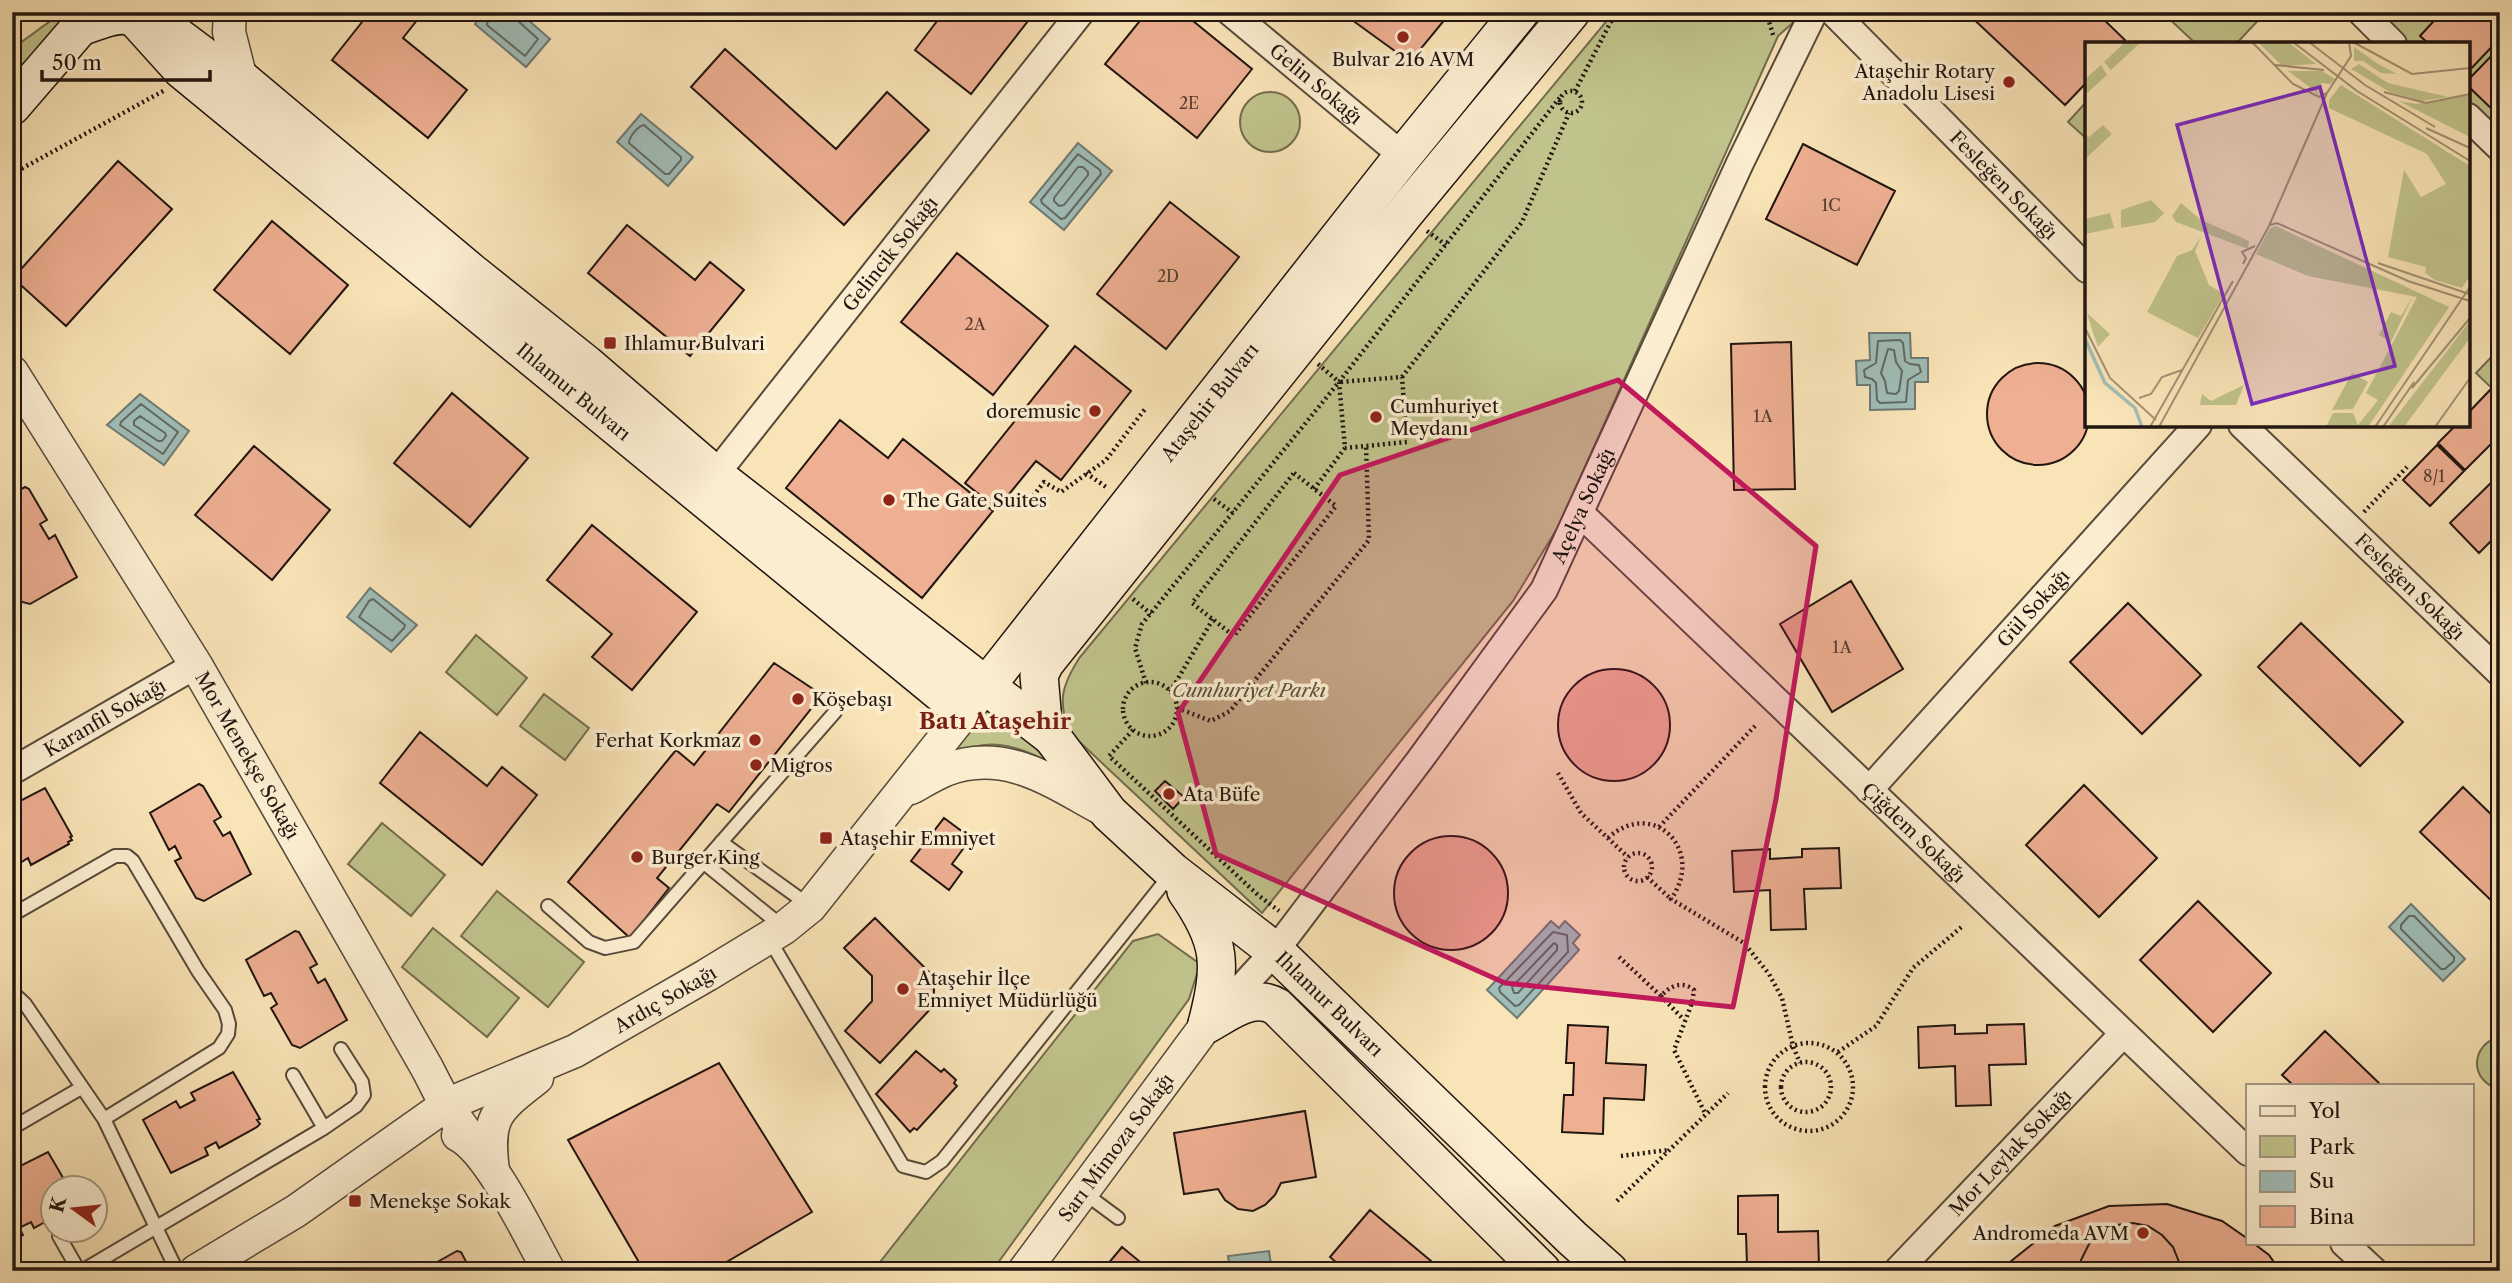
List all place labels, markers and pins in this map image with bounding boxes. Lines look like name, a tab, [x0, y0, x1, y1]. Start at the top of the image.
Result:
marker: Bulvar 216 AVM	[1395, 29, 1411, 45]
place label: Bulvar 216 AVM	[1332, 48, 1474, 71]
place label: Ataşehir Rotary Anadolu Lisesi	[1853, 60, 1995, 105]
marker: Ataşehir Rotary Anadolu Lisesi	[2001, 74, 2017, 90]
place label: Ihlamur Bulvari	[624, 332, 765, 355]
marker: Ihlamur Bulvari	[602, 335, 618, 351]
place label: Cumhuriyet Meydanı	[1390, 395, 1499, 440]
place label: doremusic	[986, 400, 1081, 423]
marker: doremusic	[1087, 403, 1103, 419]
marker: Cumhuriyet Meydanı	[1368, 409, 1384, 425]
place label: The Gate Suites	[903, 489, 1047, 512]
marker: The Gate Suites	[881, 492, 897, 508]
place label: Köşebaşı	[812, 688, 892, 711]
marker: Köşebaşı	[790, 691, 806, 707]
place label: Ferhat Korkmaz	[595, 729, 741, 752]
marker: Ferhat Korkmaz	[747, 732, 763, 748]
place label: Migros	[770, 754, 833, 777]
marker: Migros	[748, 757, 764, 773]
place label: Ata Büfe	[1182, 783, 1260, 806]
marker: Ata Büfe	[1161, 786, 1177, 802]
place label: Ataşehir Emniyet	[839, 827, 996, 850]
marker: Ataşehir Emniyet	[818, 830, 834, 846]
place label: Burger King	[651, 846, 761, 869]
marker: Burger King	[629, 849, 645, 865]
place label: Ataşehir İlçe Emniyet Müdürlüğü	[916, 967, 1098, 1012]
marker: Ataşehir İlçe Emniyet Müdürlüğü	[895, 981, 911, 997]
place label: Menekşe Sokak	[369, 1190, 512, 1213]
marker: Menekşe Sokak	[347, 1193, 363, 1209]
place label: Andromeda AVM	[1972, 1222, 2129, 1245]
marker: Andromeda AVM	[2135, 1225, 2151, 1241]

